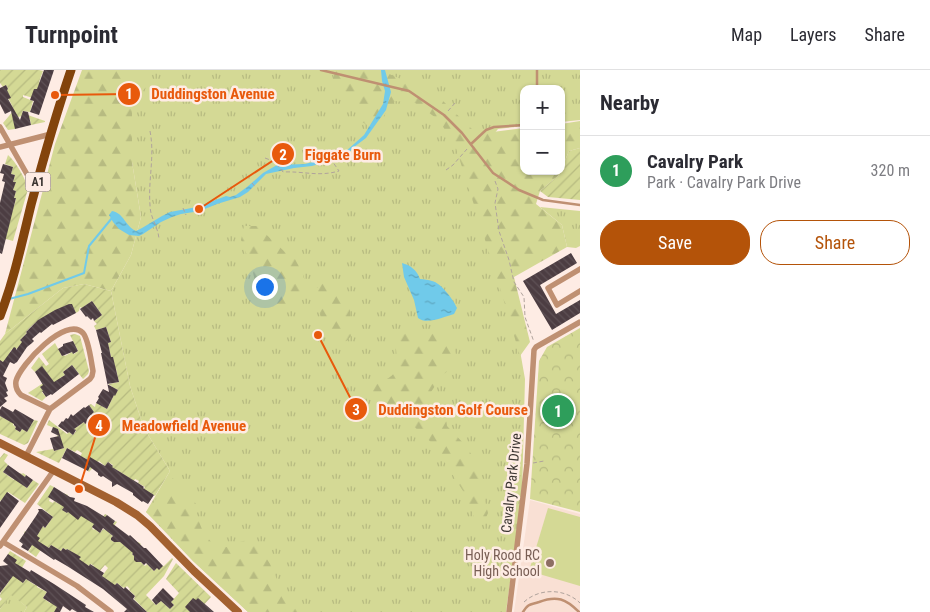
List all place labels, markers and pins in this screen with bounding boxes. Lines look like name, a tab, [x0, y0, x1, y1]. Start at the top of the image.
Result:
callout: Duddingston Avenue	[117, 79, 285, 109]
callout: Figgate Burn	[270, 139, 392, 169]
pin: 1	[542, 392, 574, 430]
callout: Duddingston Golf Course	[343, 394, 538, 424]
callout: Meadowfield Avenue	[87, 410, 256, 440]
place label: Holy Rood RC High School	[465, 547, 540, 579]
marker: Holy Rood RC High School	[544, 557, 556, 569]

